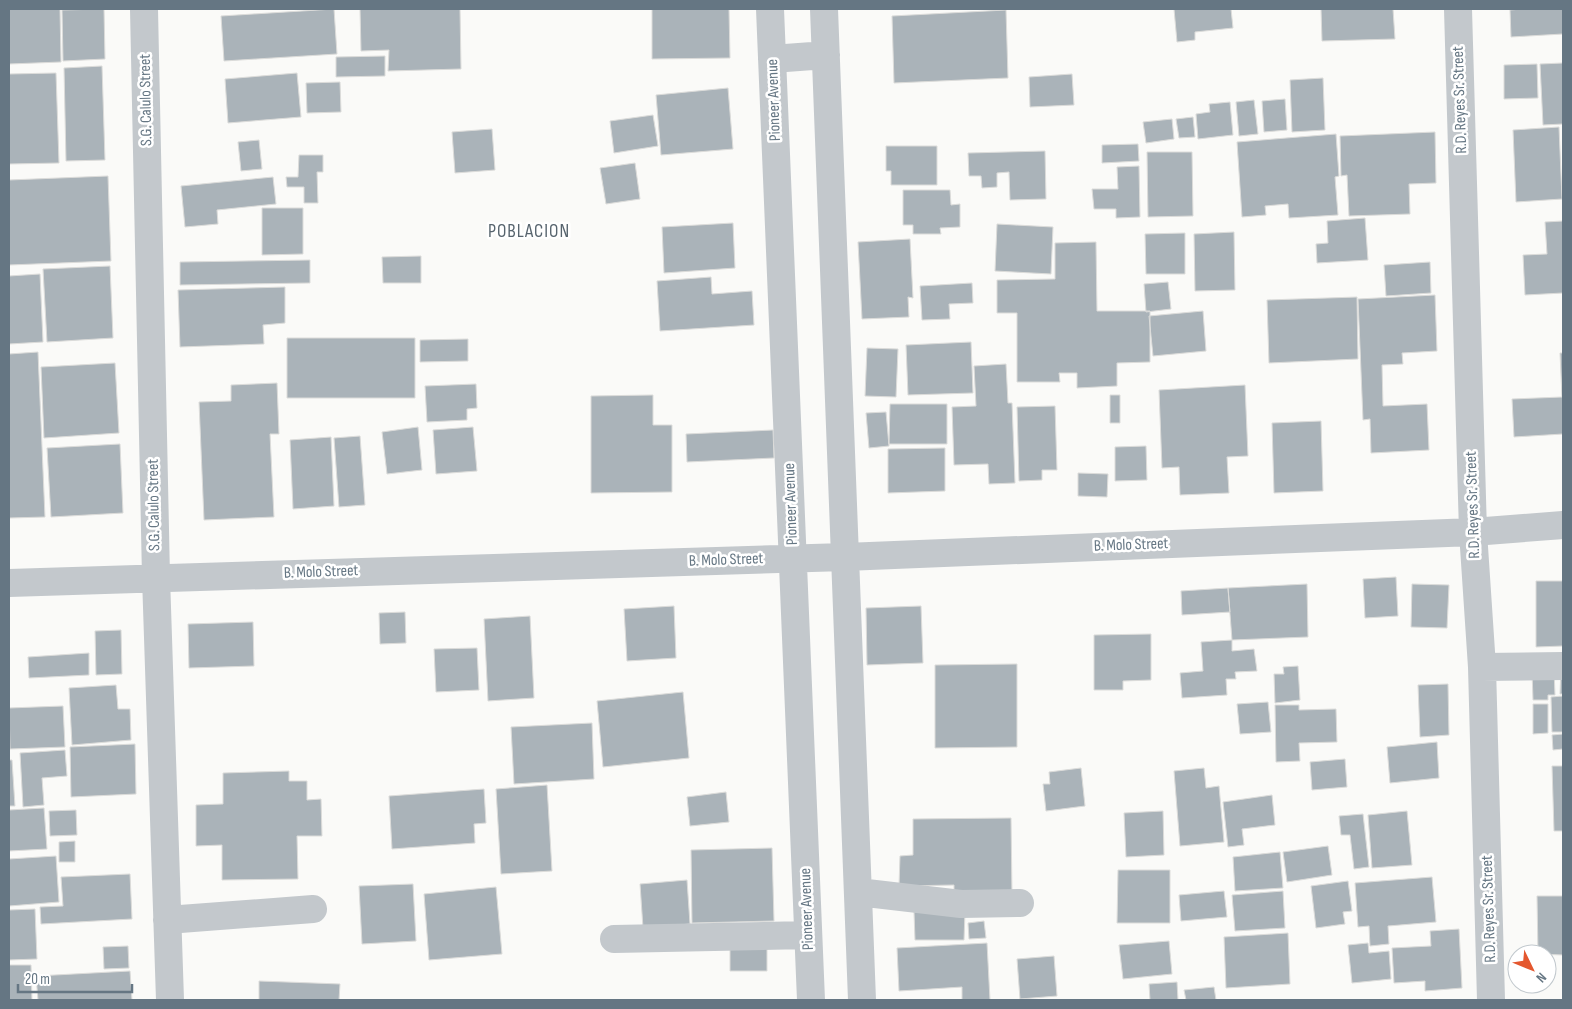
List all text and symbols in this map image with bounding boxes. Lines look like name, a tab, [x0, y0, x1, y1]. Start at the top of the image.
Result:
street label: R.D. Reyes Sr. Street	[1449, 46, 1471, 154]
street label: S.G. Calulo Street	[136, 54, 156, 146]
street label: Pioneer Avenue	[763, 59, 785, 141]
district label: POBLACION	[488, 220, 570, 243]
street label: R.D. Reyes Sr. Street	[1462, 451, 1484, 559]
street label: S.G. Calulo Street	[144, 459, 164, 551]
street label: Pioneer Avenue	[780, 463, 802, 545]
street label: B. Molo Street	[1093, 534, 1169, 556]
street label: B. Molo Street	[688, 549, 764, 571]
street label: B. Molo Street	[283, 561, 359, 583]
street label: R.D. Reyes Sr. Street	[1478, 855, 1500, 963]
street label: Pioneer Avenue	[796, 868, 818, 950]
north arrow	[1507, 944, 1557, 994]
scale bar	[18, 962, 131, 994]
text: N	[1532, 969, 1550, 986]
text: 20 m	[25, 970, 50, 989]

